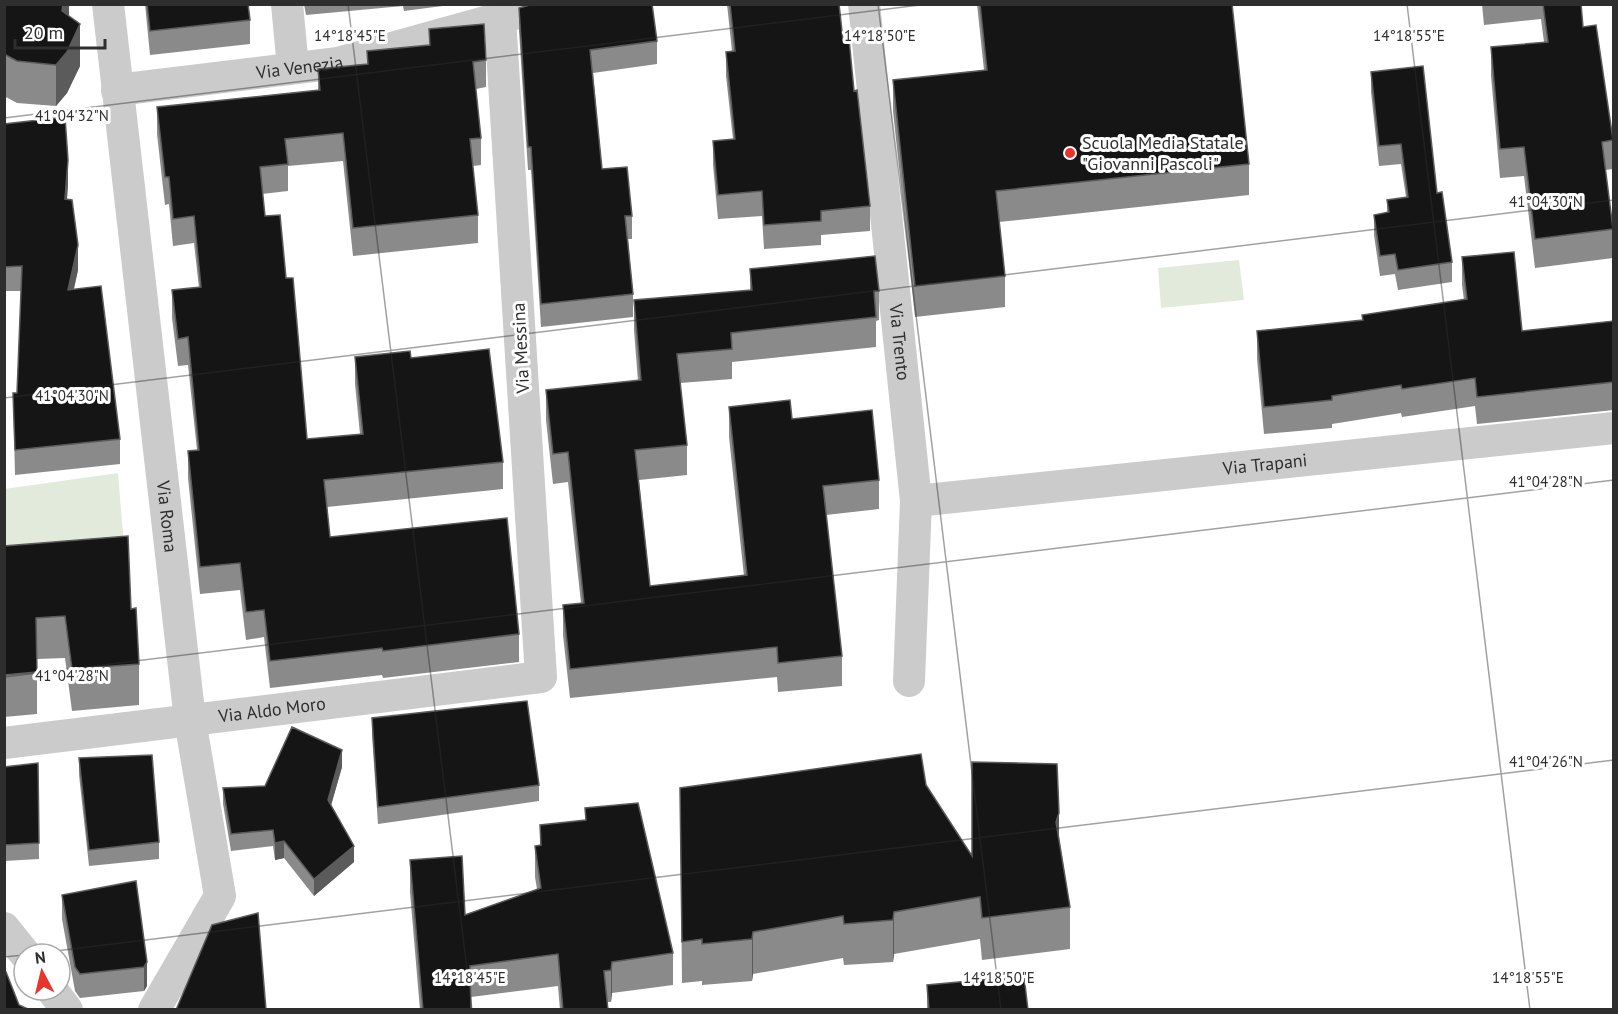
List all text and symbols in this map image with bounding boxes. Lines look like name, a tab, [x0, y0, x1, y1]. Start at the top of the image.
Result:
scale bar	[15, 12, 105, 50]
text: 20 m	[24, 21, 63, 44]
text: 14°18'45"E	[314, 26, 386, 45]
text: 14°18'50"E	[844, 26, 916, 45]
text: 14°18'55"E	[1373, 26, 1445, 45]
street label: Via Venezia	[254, 50, 346, 84]
text: 41°04'32"N	[35, 106, 109, 125]
place label: Scuola Media Statale "Giovanni Pascoli"	[1082, 131, 1244, 175]
marker: Scuola Media Statale "Giovanni Pascoli"	[1063, 146, 1077, 160]
text: 41°04'30"N	[1509, 192, 1583, 211]
street label: Via Messina	[507, 302, 534, 395]
street label: Via Trento	[884, 302, 915, 382]
text: 41°04'30"N	[35, 386, 109, 405]
street label: Via Trapani	[1221, 448, 1308, 480]
text: 41°04'28"N	[1509, 472, 1583, 491]
street label: Via Roma	[152, 479, 183, 554]
text: 41°04'28"N	[35, 666, 109, 685]
street label: Via Aldo Moro	[216, 692, 327, 728]
text: 41°04'26"N	[1509, 752, 1583, 771]
north arrow	[12, 942, 72, 1002]
text: N	[34, 947, 47, 968]
text: 14°18'45"E	[434, 968, 506, 987]
text: 14°18'50"E	[963, 968, 1035, 987]
text: 14°18'55"E	[1492, 968, 1564, 987]

